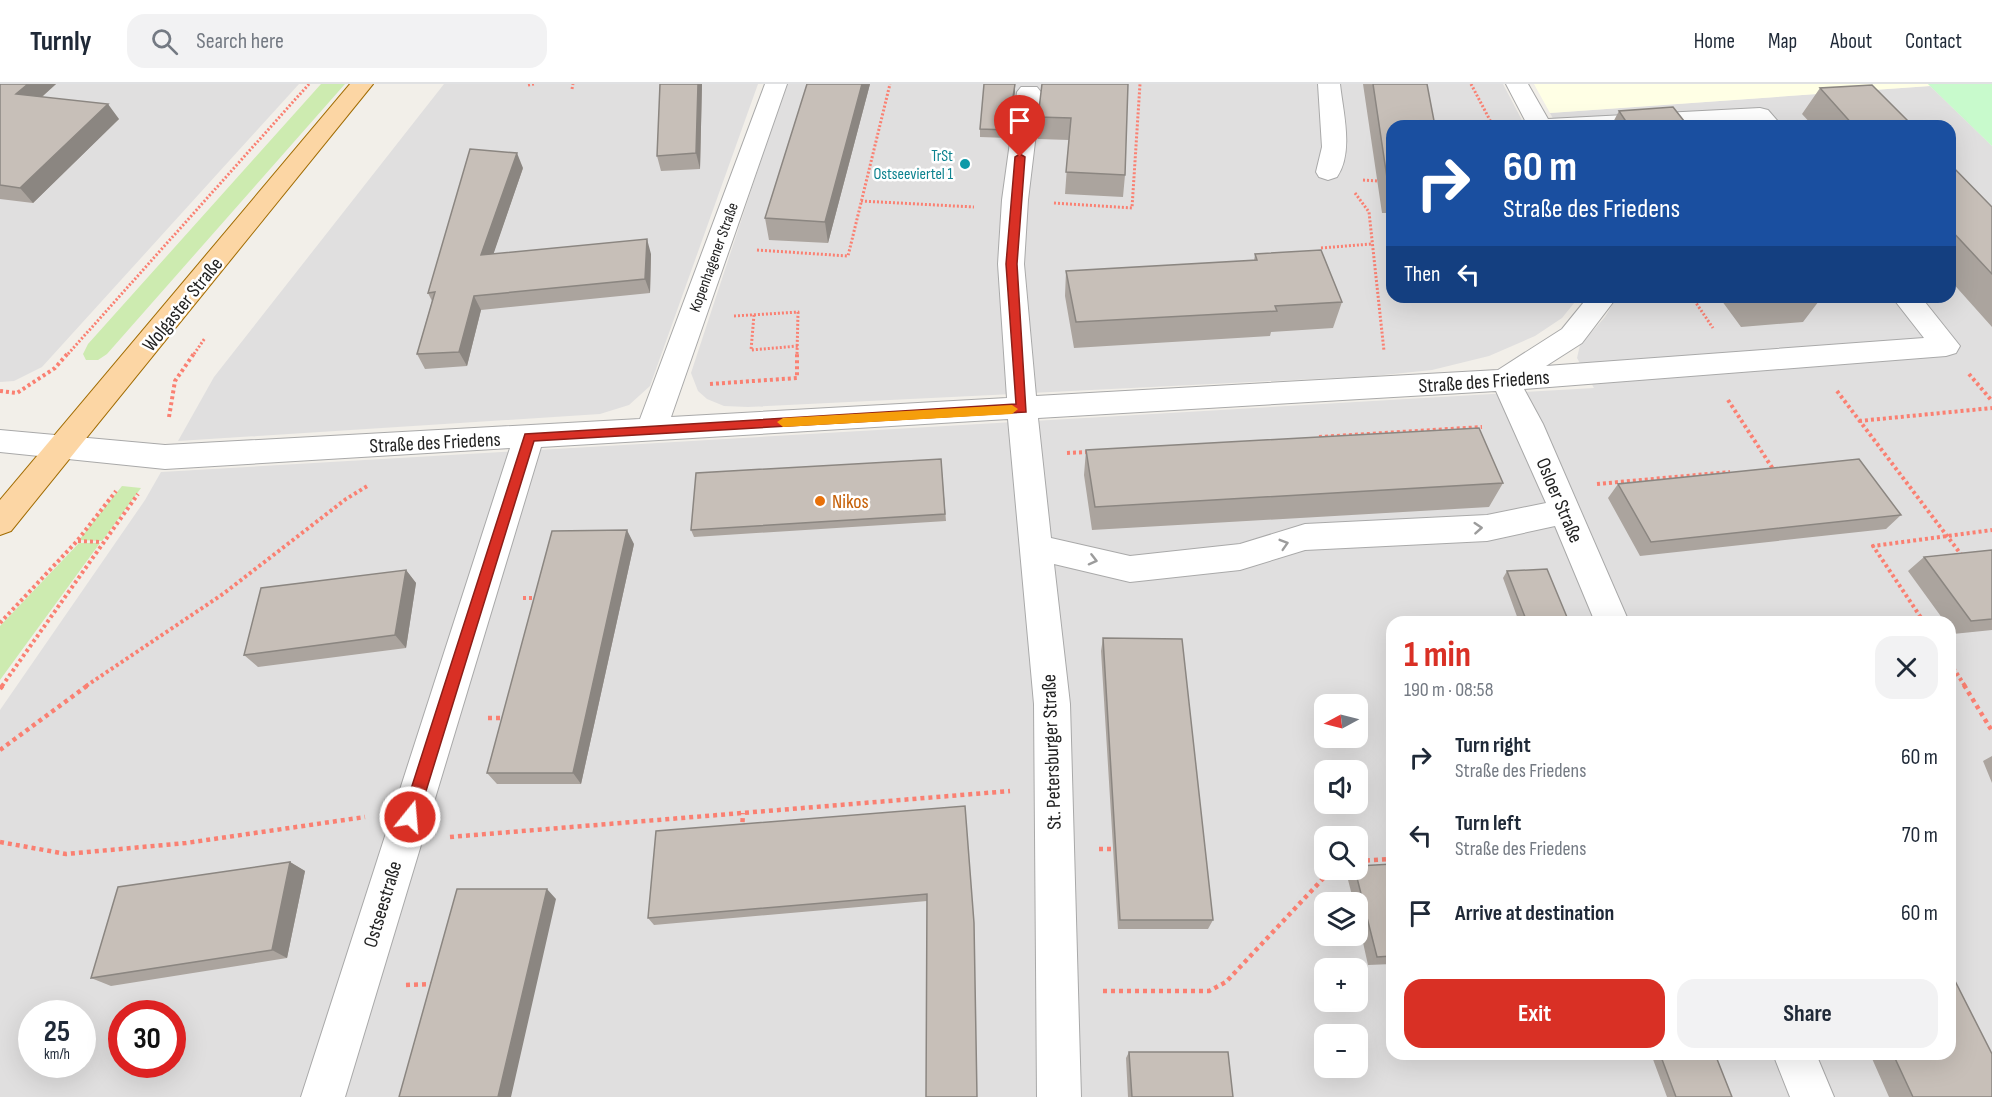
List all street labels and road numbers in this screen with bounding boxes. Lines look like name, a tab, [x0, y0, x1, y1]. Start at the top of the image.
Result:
street label: Kopenhagener Straße	[686, 200, 743, 315]
street label: Wolgaster Straße	[137, 253, 228, 357]
street label: Straße des Friedens	[1418, 365, 1550, 399]
street label: Straße des Friedens	[369, 428, 501, 458]
street label: Osloer Straße	[1530, 454, 1588, 547]
street label: St. Petersburger Straße	[1037, 674, 1067, 830]
street label: Ostseestraße	[358, 858, 407, 950]

